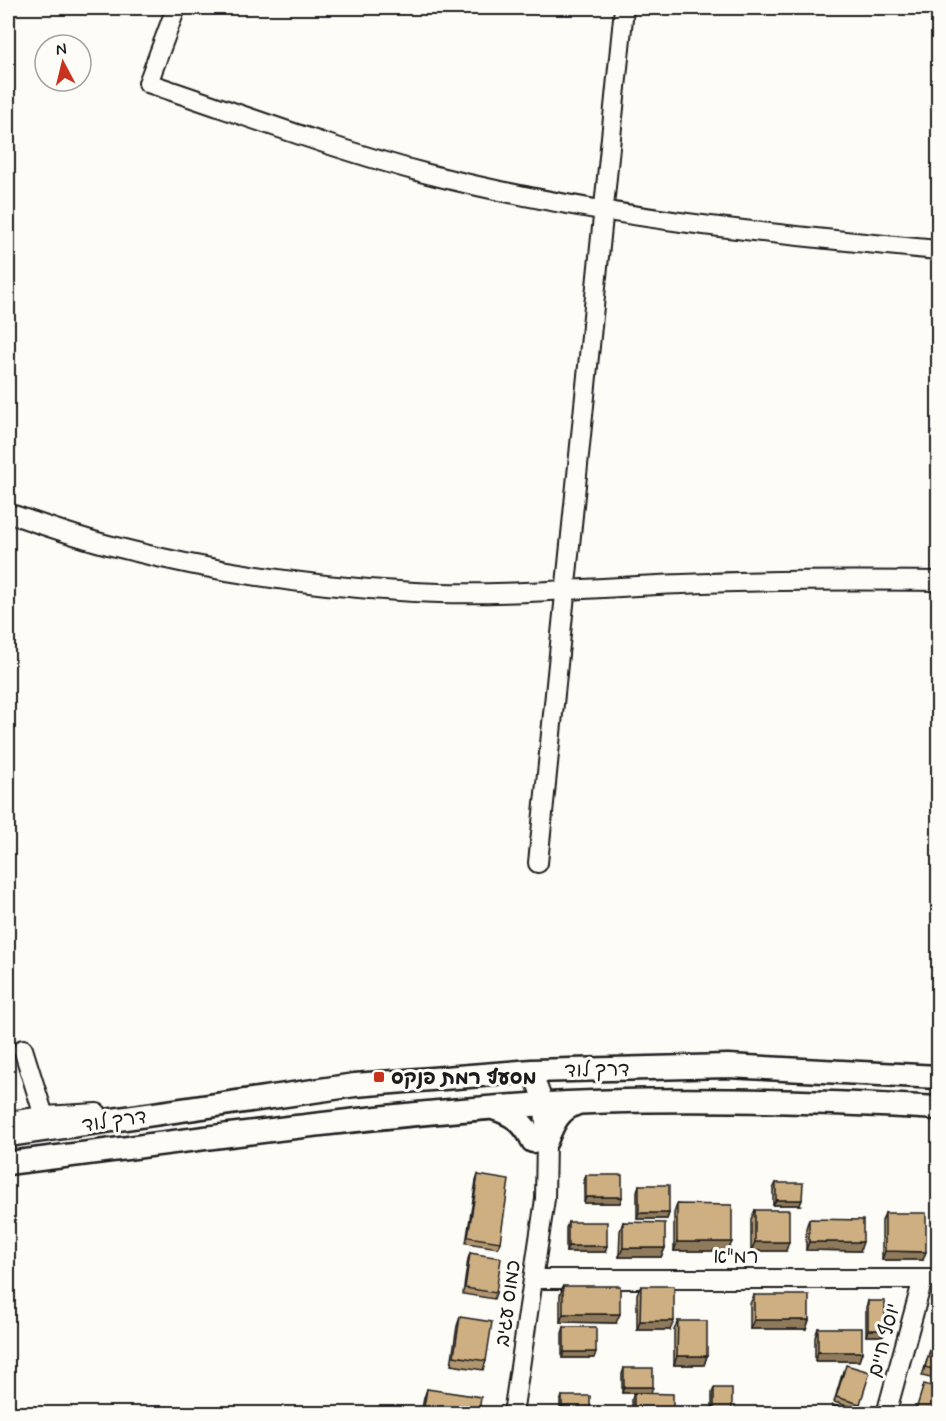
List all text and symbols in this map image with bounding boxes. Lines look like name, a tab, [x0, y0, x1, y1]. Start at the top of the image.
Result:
north arrow	[33, 33, 93, 93]
text: N	[55, 39, 68, 61]
street label: דרך לוד	[564, 1056, 630, 1085]
place label: מסעף רמת פנקס	[391, 1065, 537, 1092]
marker: מסעף רמת פנקס	[372, 1070, 386, 1084]
street label: דרך לוד	[80, 1104, 148, 1139]
street label: רמ"א	[713, 1244, 759, 1271]
street label: כמוס עגיב	[489, 1258, 528, 1348]
street label: יוסף חיים	[862, 1300, 907, 1380]

